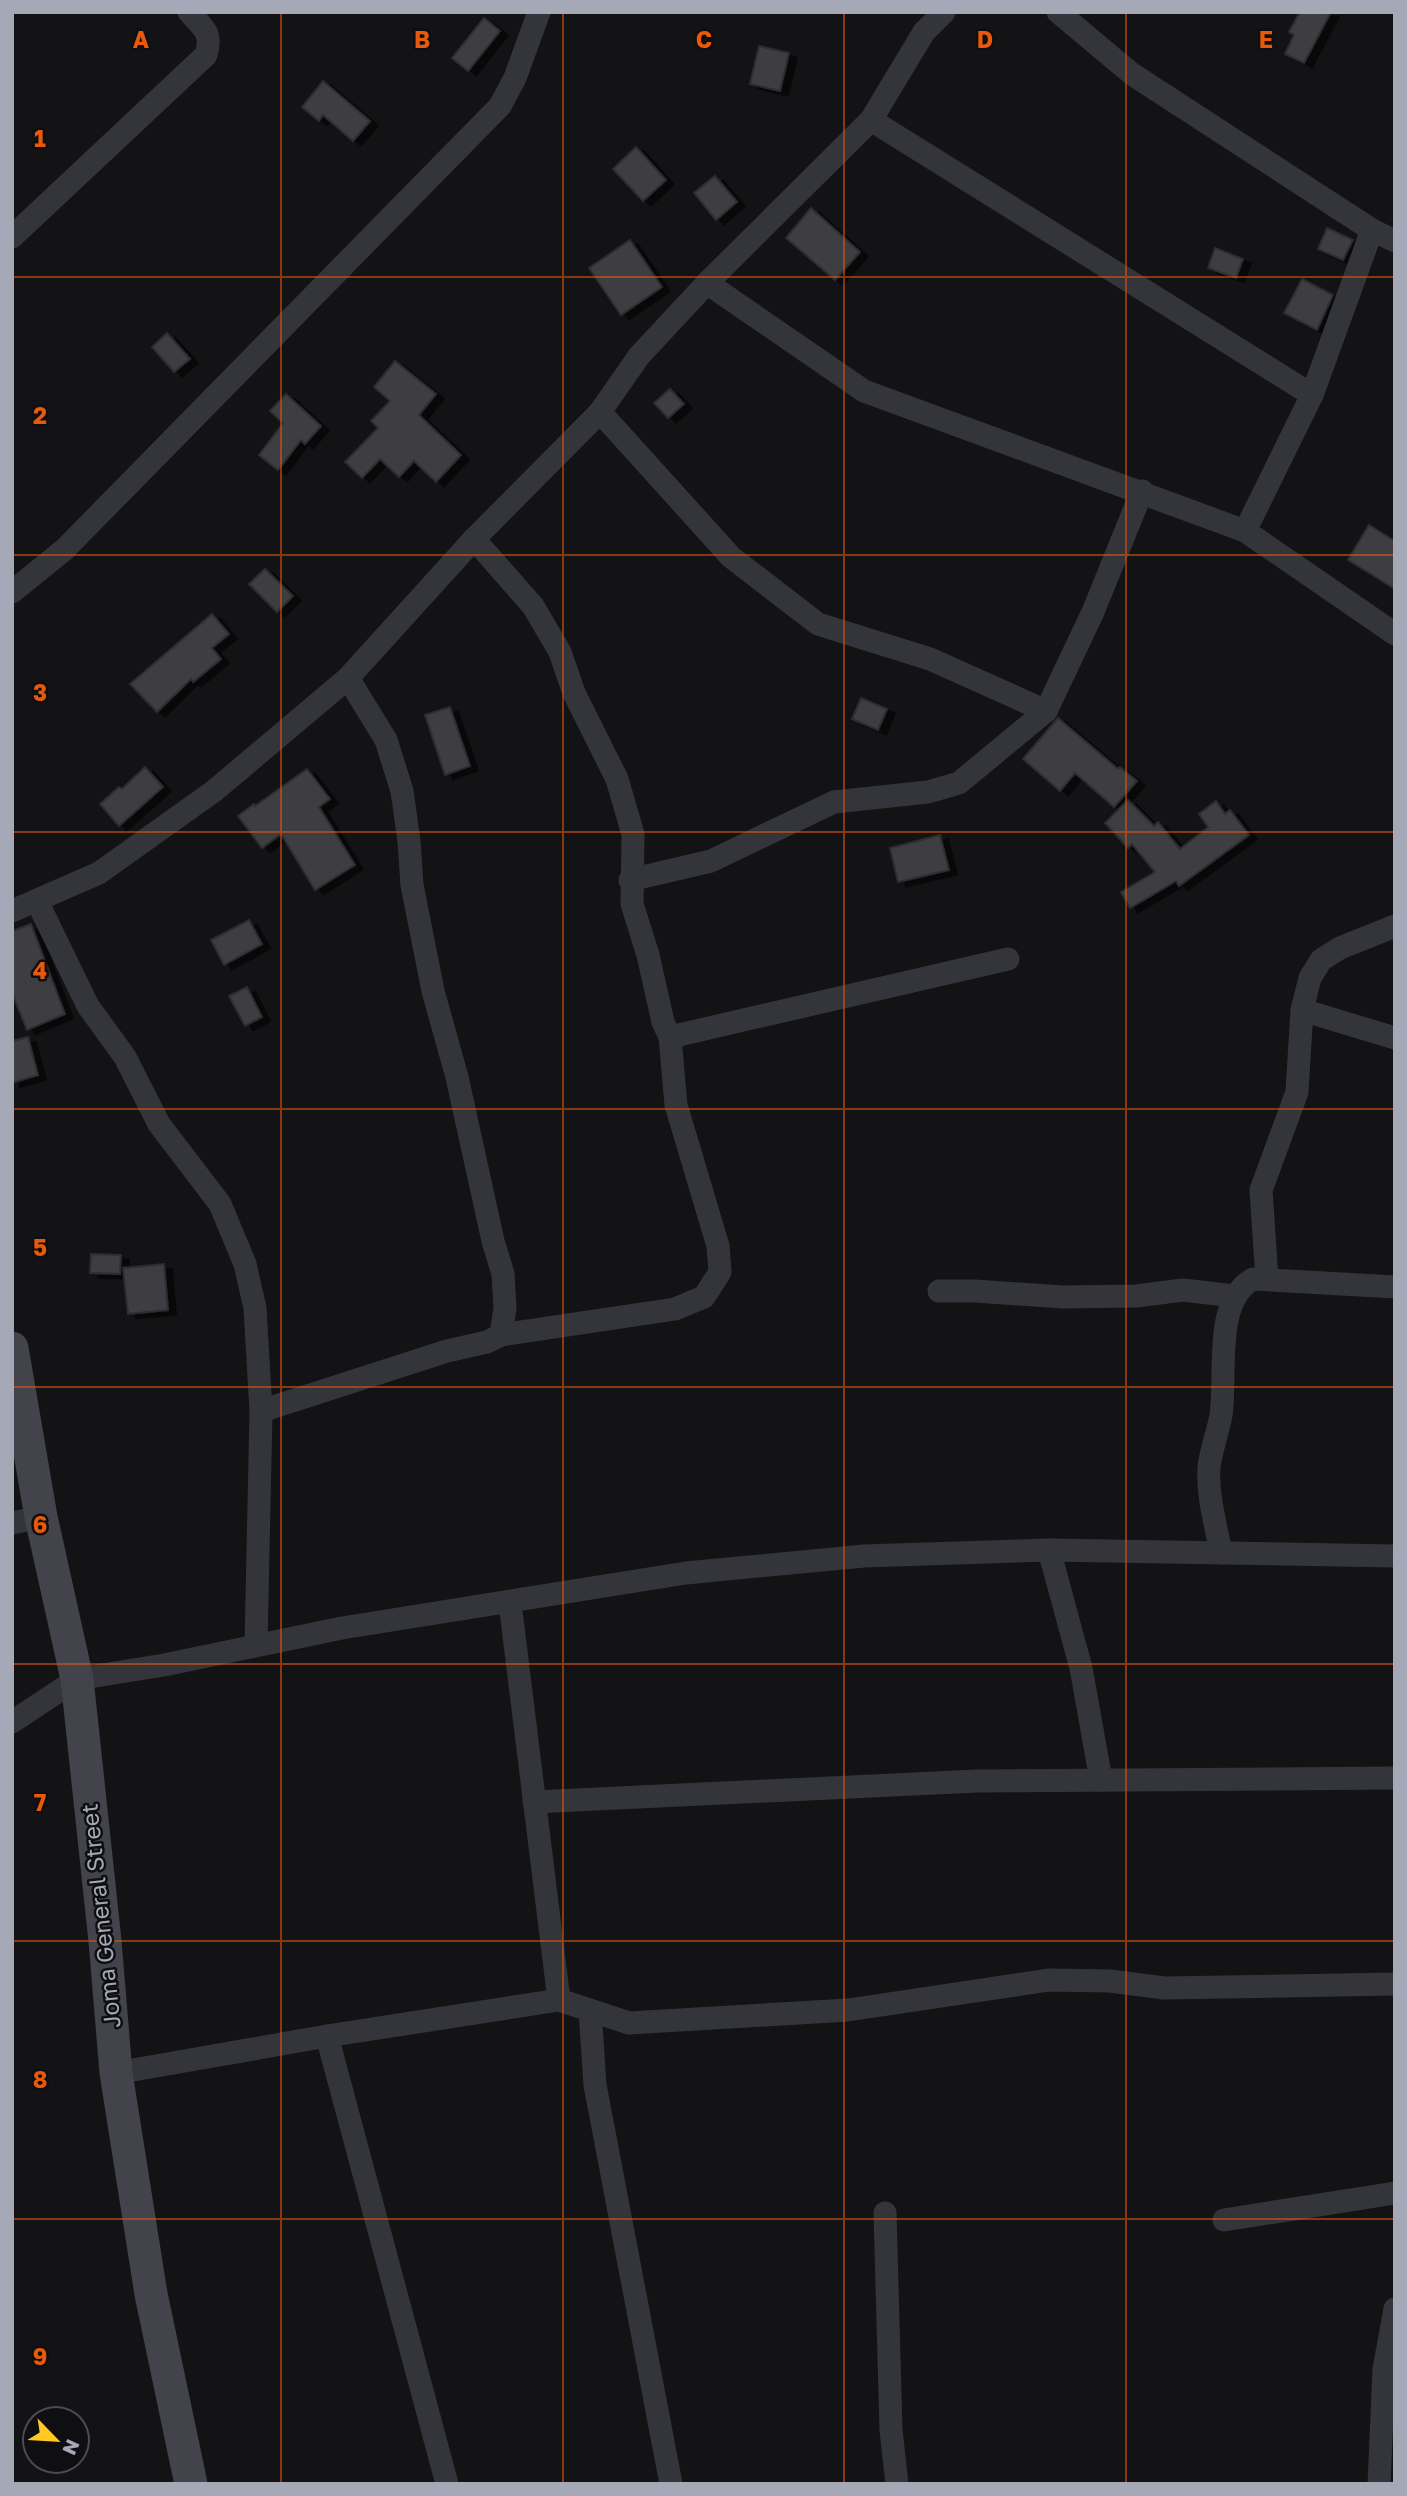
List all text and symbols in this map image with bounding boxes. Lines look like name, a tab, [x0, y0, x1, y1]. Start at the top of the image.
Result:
text: A	[133, 25, 150, 53]
text: B	[414, 25, 430, 53]
text: C	[696, 25, 712, 53]
text: D	[977, 25, 993, 53]
text: E	[1259, 25, 1273, 53]
text: 1	[34, 124, 46, 152]
text: 2	[33, 401, 47, 429]
text: 3	[33, 678, 47, 706]
text: 4	[33, 956, 47, 984]
text: 5	[33, 1233, 47, 1261]
text: 6	[33, 1510, 47, 1538]
text: 7	[34, 1788, 46, 1816]
street label: Joma General Street	[74, 1802, 126, 2030]
text: 8	[33, 2065, 47, 2093]
text: 9	[33, 2342, 47, 2370]
north arrow	[21, 2405, 91, 2475]
text: N	[58, 2436, 85, 2459]

